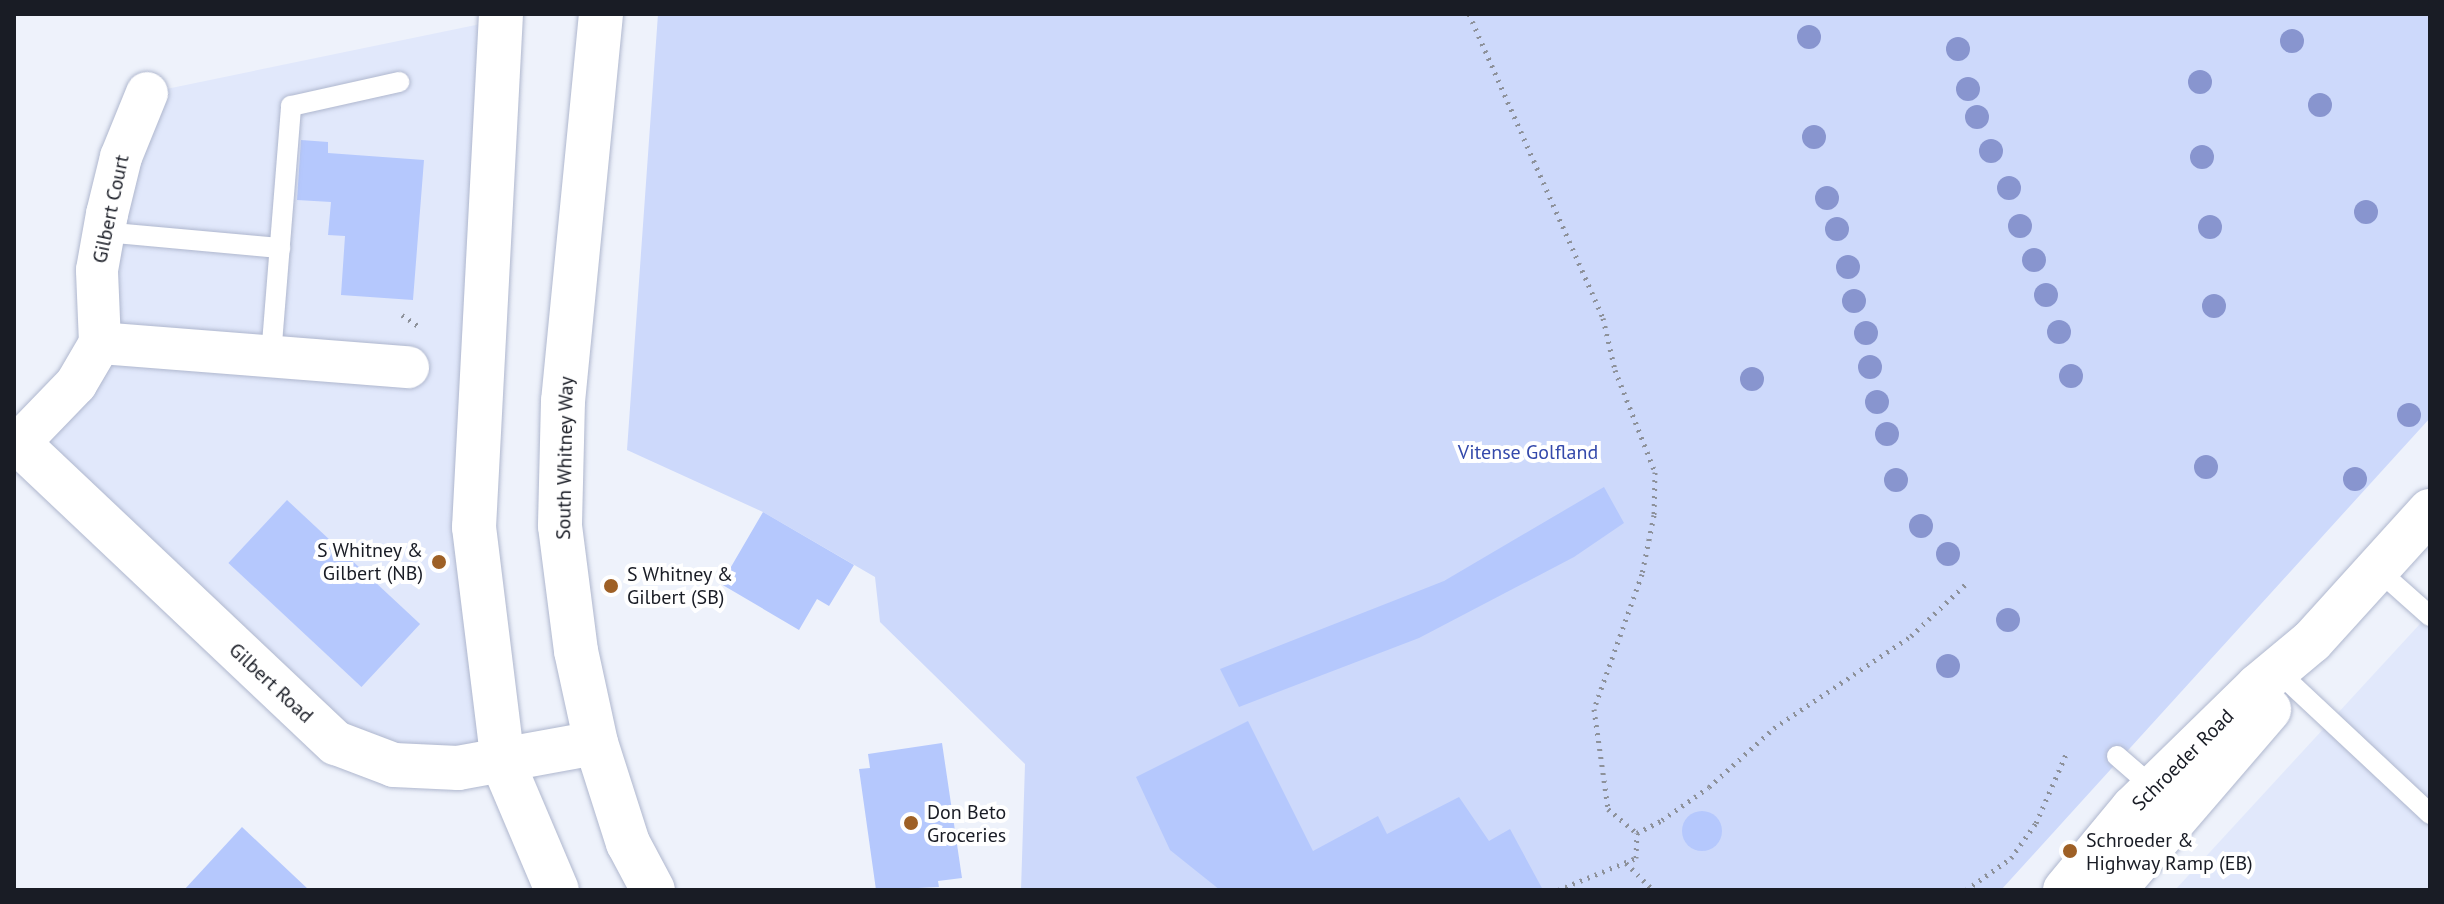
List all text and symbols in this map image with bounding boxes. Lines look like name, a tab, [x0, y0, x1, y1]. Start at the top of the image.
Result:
street label: Gilbert Court	[88, 153, 134, 265]
street label: South Whitney Way	[552, 375, 578, 541]
park label: Vitense Golfland	[1458, 440, 1598, 464]
place label: S Whitney & Gilbert (NB)	[316, 538, 423, 585]
marker: S Whitney & Gilbert (NB)	[430, 553, 448, 571]
place label: S Whitney & Gilbert (SB)	[627, 562, 734, 609]
marker: S Whitney & Gilbert (SB)	[602, 577, 620, 595]
street label: Gilbert Road	[224, 638, 318, 728]
street label: Schroeder Road	[2127, 704, 2239, 816]
place label: Don Beto Groceries	[927, 800, 1006, 847]
marker: Don Beto Groceries	[902, 814, 920, 832]
place label: Schroeder & Highway Ramp (EB)	[2086, 828, 2253, 875]
marker: Schroeder & Highway Ramp (EB)	[2061, 842, 2079, 860]

